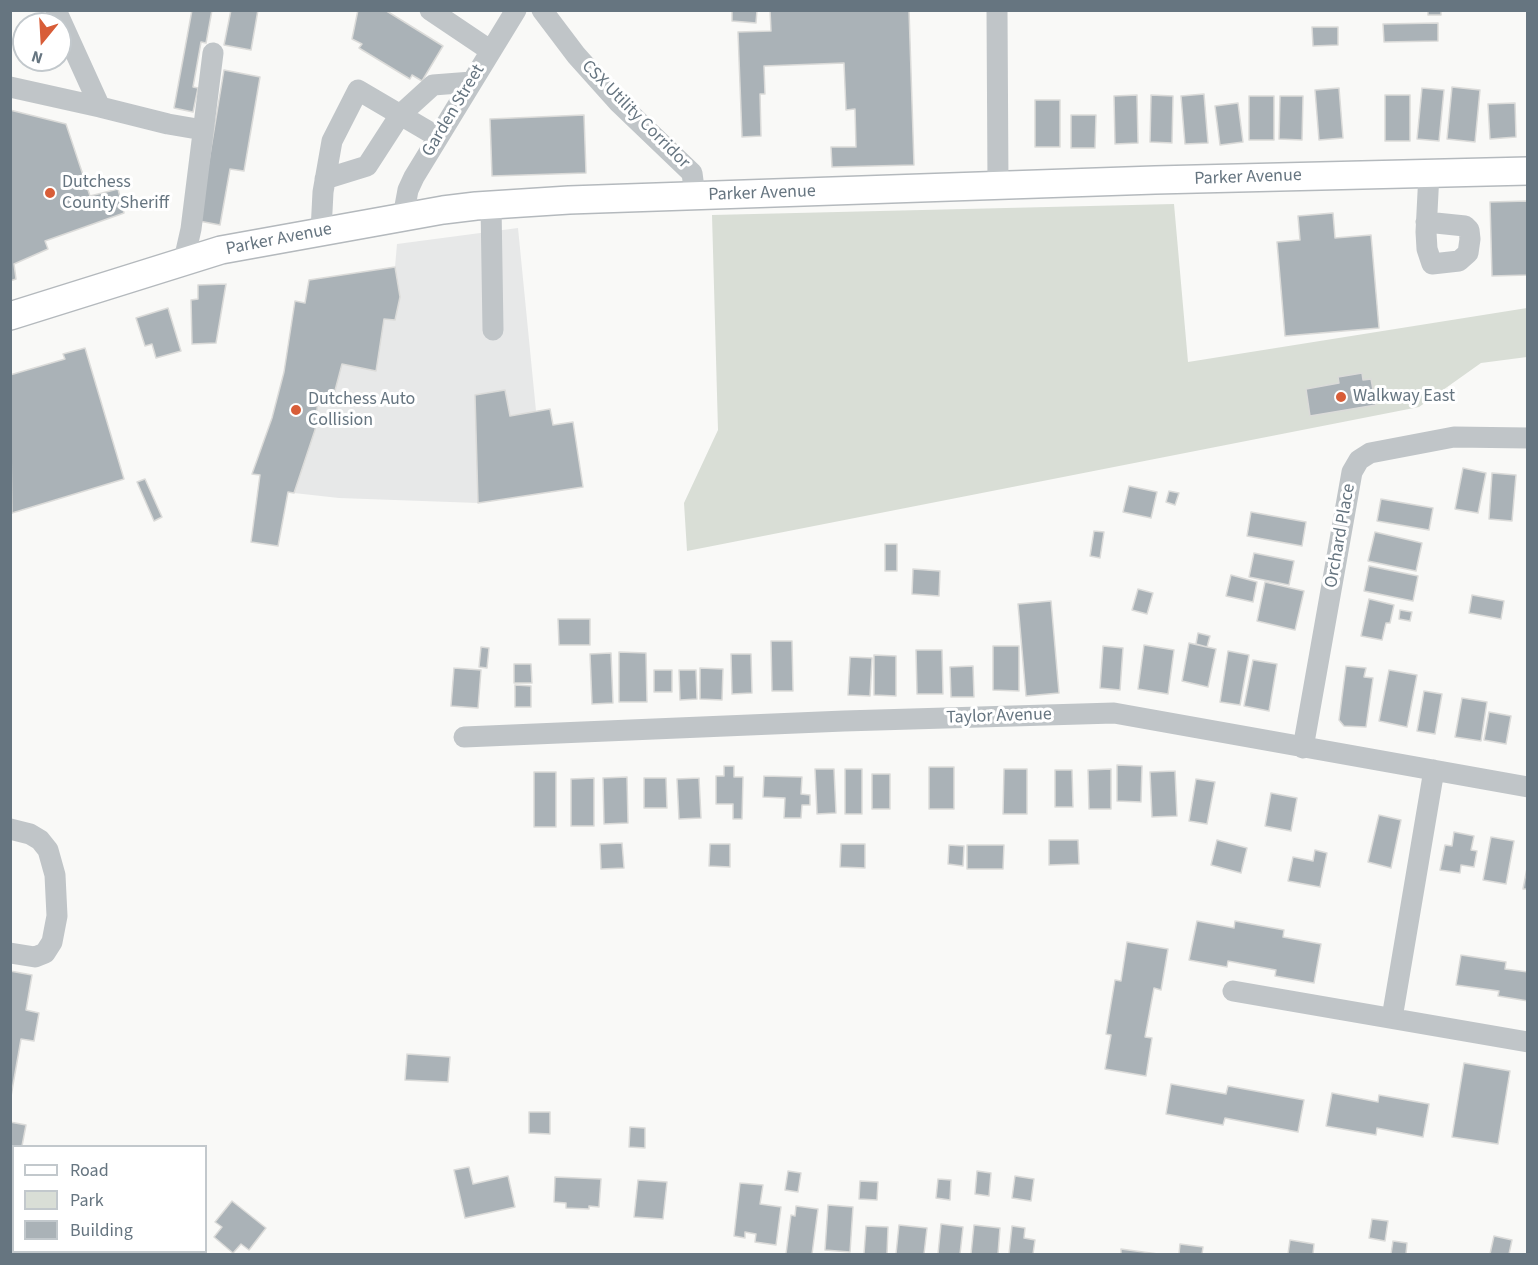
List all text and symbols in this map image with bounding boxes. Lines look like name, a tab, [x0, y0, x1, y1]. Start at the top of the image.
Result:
north arrow	[12, 12, 72, 72]
text: N	[29, 45, 46, 69]
street label: CSX Utility Corridor	[576, 56, 694, 174]
street label: Garden Street	[418, 61, 490, 161]
street label: Parker Avenue	[1194, 165, 1302, 191]
place label: Dutchess County Sheriff	[62, 172, 169, 214]
street label: Parker Avenue	[708, 181, 816, 207]
marker: Dutchess County Sheriff	[43, 186, 57, 200]
street label: Parker Avenue	[224, 219, 334, 261]
place label: Walkway East	[1353, 386, 1455, 408]
place label: Dutchess Auto Collision	[308, 389, 415, 432]
marker: Walkway East	[1334, 390, 1348, 404]
marker: Dutchess Auto Collision	[289, 403, 303, 417]
street label: Orchard Place	[1321, 482, 1361, 590]
street label: Taylor Avenue	[946, 704, 1052, 730]
legend	[12, 1145, 207, 1253]
text: Road	[70, 1158, 109, 1183]
text: Park	[70, 1188, 104, 1213]
text: Building	[70, 1218, 133, 1243]

